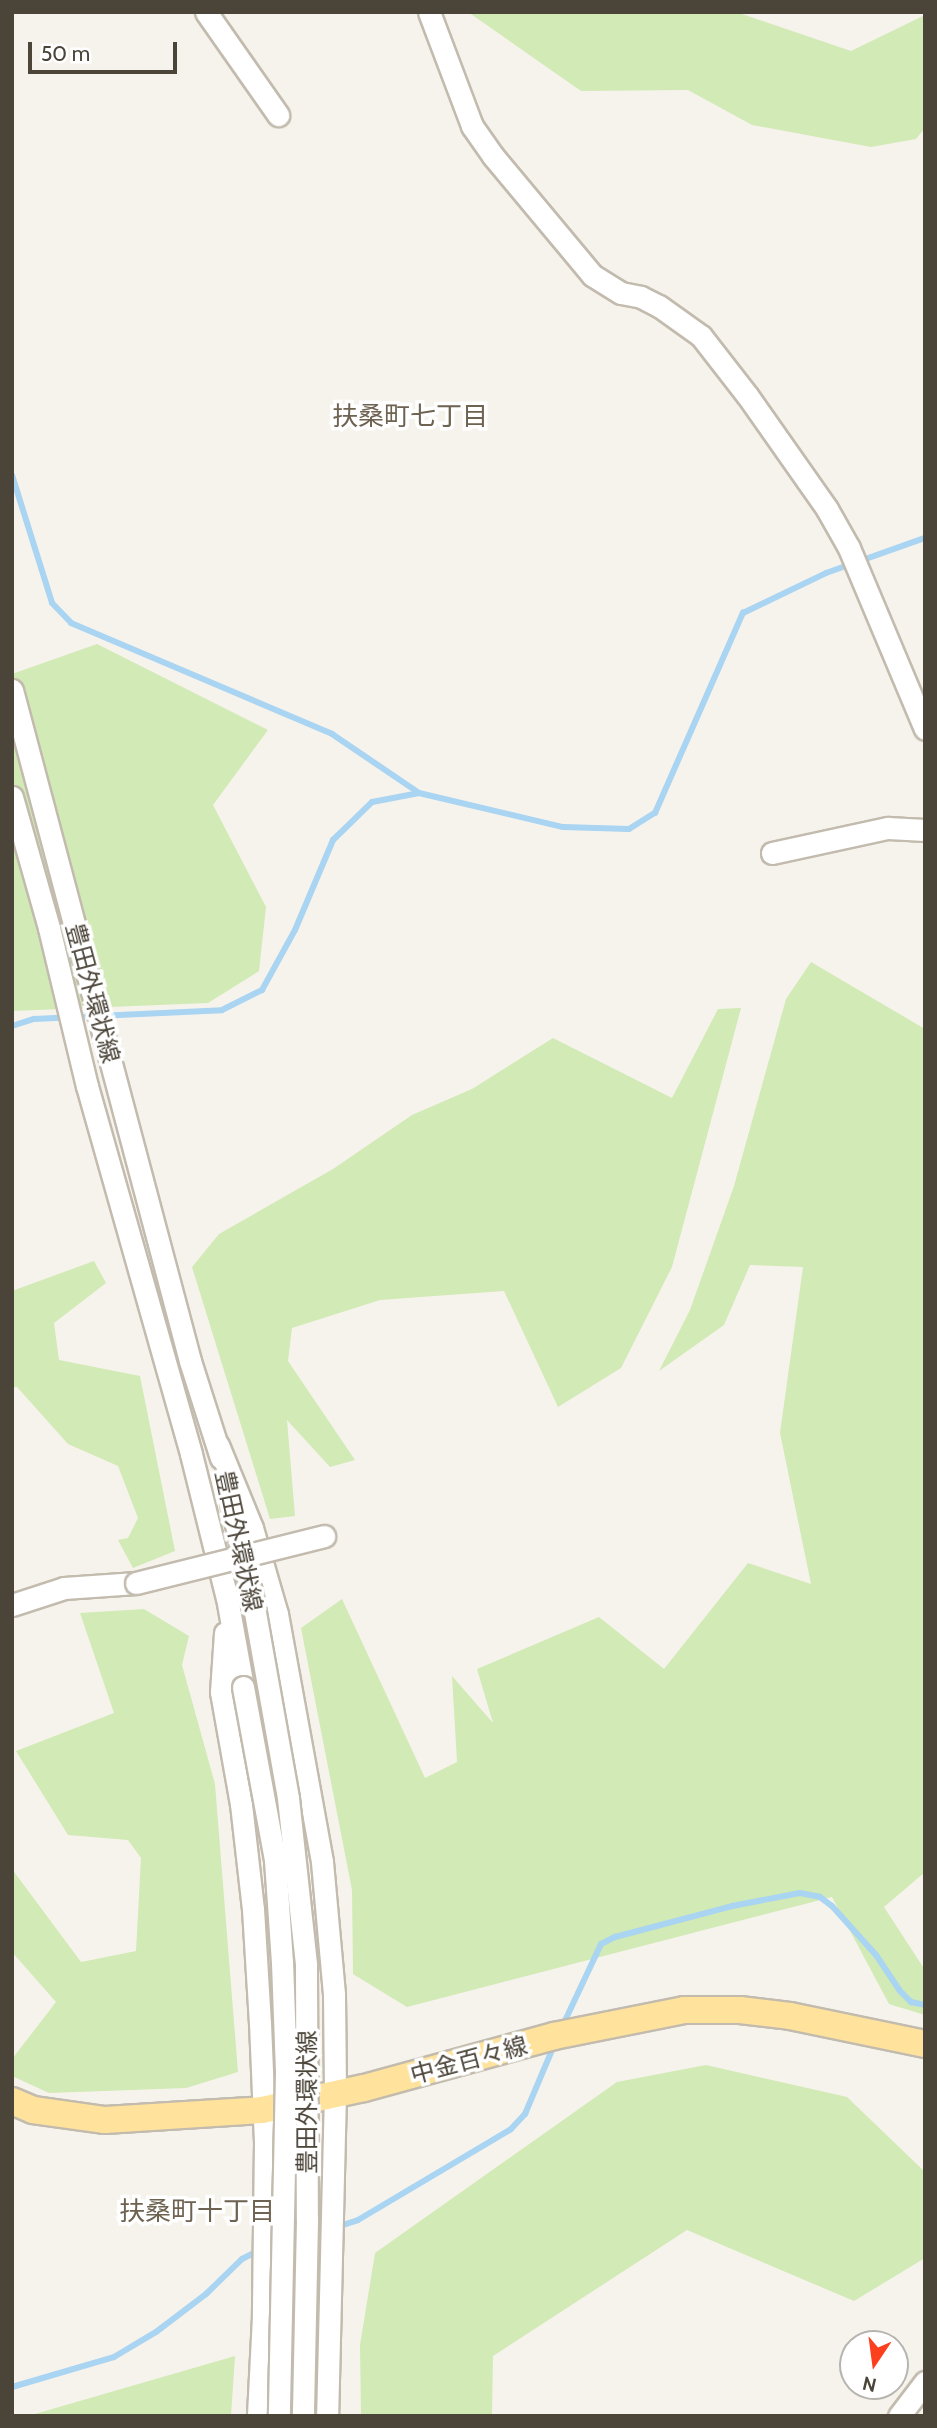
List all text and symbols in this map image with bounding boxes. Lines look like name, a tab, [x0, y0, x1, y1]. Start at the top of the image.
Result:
scale bar	[32, 28, 180, 72]
text: 50 m	[41, 41, 90, 66]
district label: 扶桑町七丁目	[332, 401, 488, 433]
street label: 豊田外環状線	[60, 920, 126, 1066]
street label: 豊田外環状線	[210, 1468, 268, 1614]
street label: 豊田外環状線	[293, 2030, 321, 2174]
street label: 中金百々線	[407, 2031, 531, 2089]
district label: 扶桑町十丁目	[119, 2196, 275, 2228]
north arrow	[839, 2330, 909, 2400]
text: N	[860, 2371, 879, 2397]

